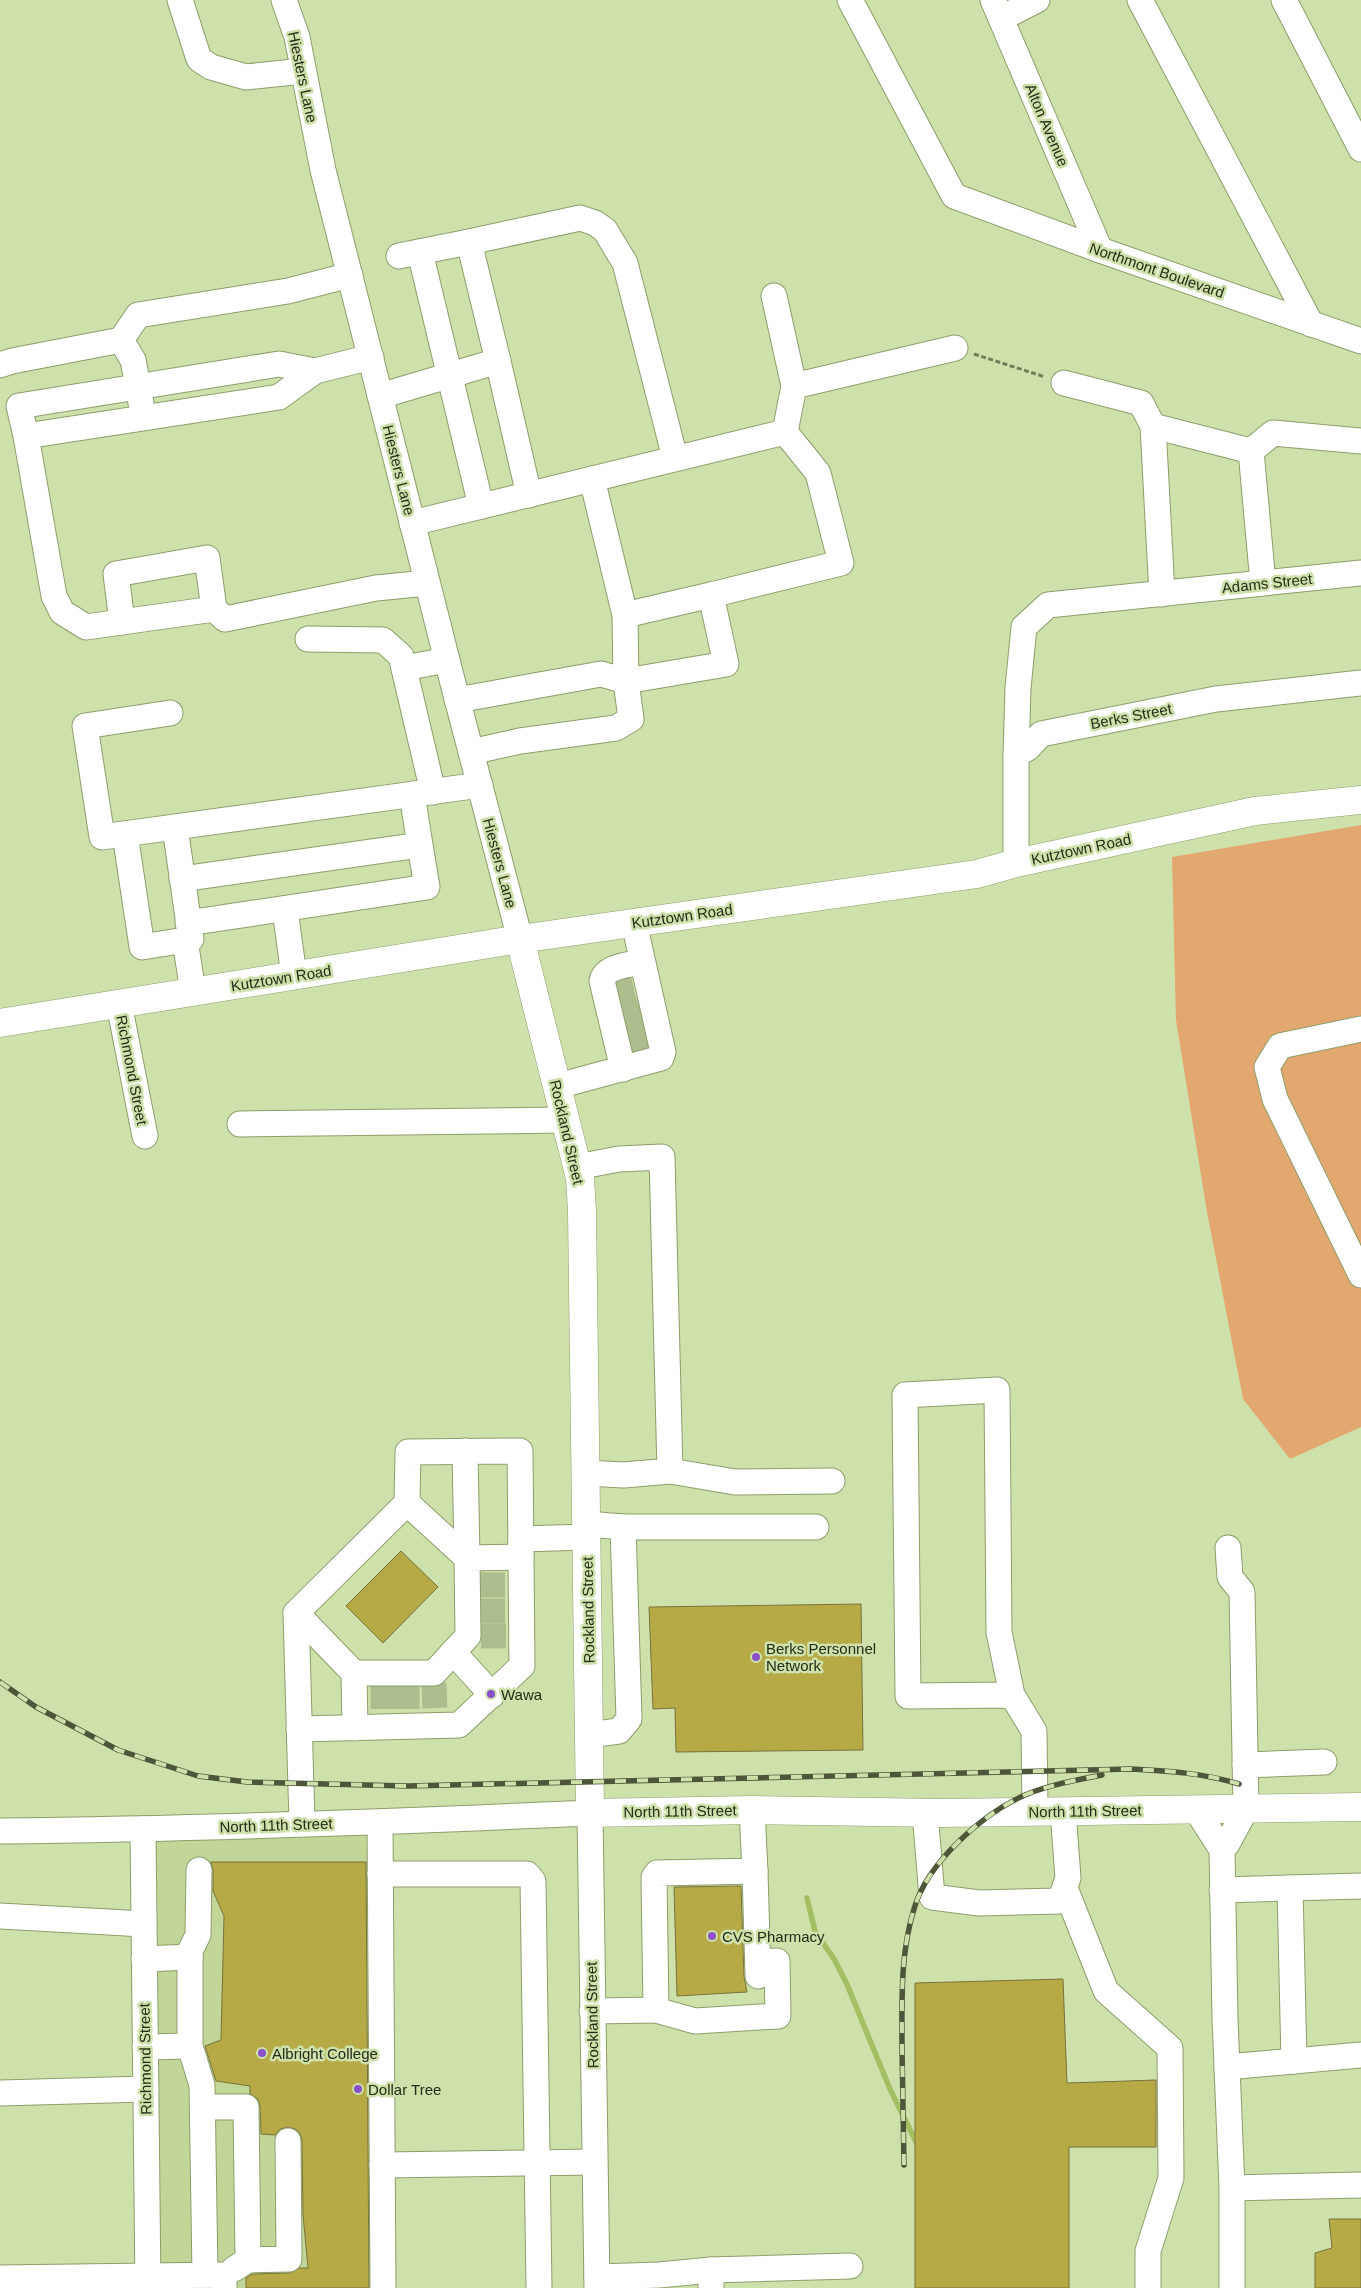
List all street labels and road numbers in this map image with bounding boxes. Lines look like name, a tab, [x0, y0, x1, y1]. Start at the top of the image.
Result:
street label: Hiesters Lane	[285, 30, 321, 124]
street label: Alton Avenue	[1022, 81, 1072, 169]
street label: Northmont Boulevard	[1087, 239, 1227, 301]
street label: Hiesters Lane	[380, 423, 418, 517]
street label: Adams Street	[1221, 570, 1314, 596]
street label: Berks Street	[1089, 700, 1174, 732]
street label: Hiesters Lane	[480, 816, 520, 910]
street label: Kutztown Road	[1029, 830, 1133, 868]
street label: Kutztown Road	[630, 901, 734, 931]
street label: Kutztown Road	[229, 962, 333, 994]
street label: Richmond Street	[113, 1014, 151, 1127]
street label: Rockland Street	[547, 1078, 587, 1187]
street label: Rockland Street	[579, 1556, 597, 1664]
street label: North 11th Street	[623, 1801, 738, 1820]
street label: North 11th Street	[1028, 1801, 1143, 1820]
street label: North 11th Street	[219, 1815, 334, 1835]
street label: Rockland Street	[583, 1961, 601, 2069]
street label: Richmond Street	[136, 2002, 154, 2115]

